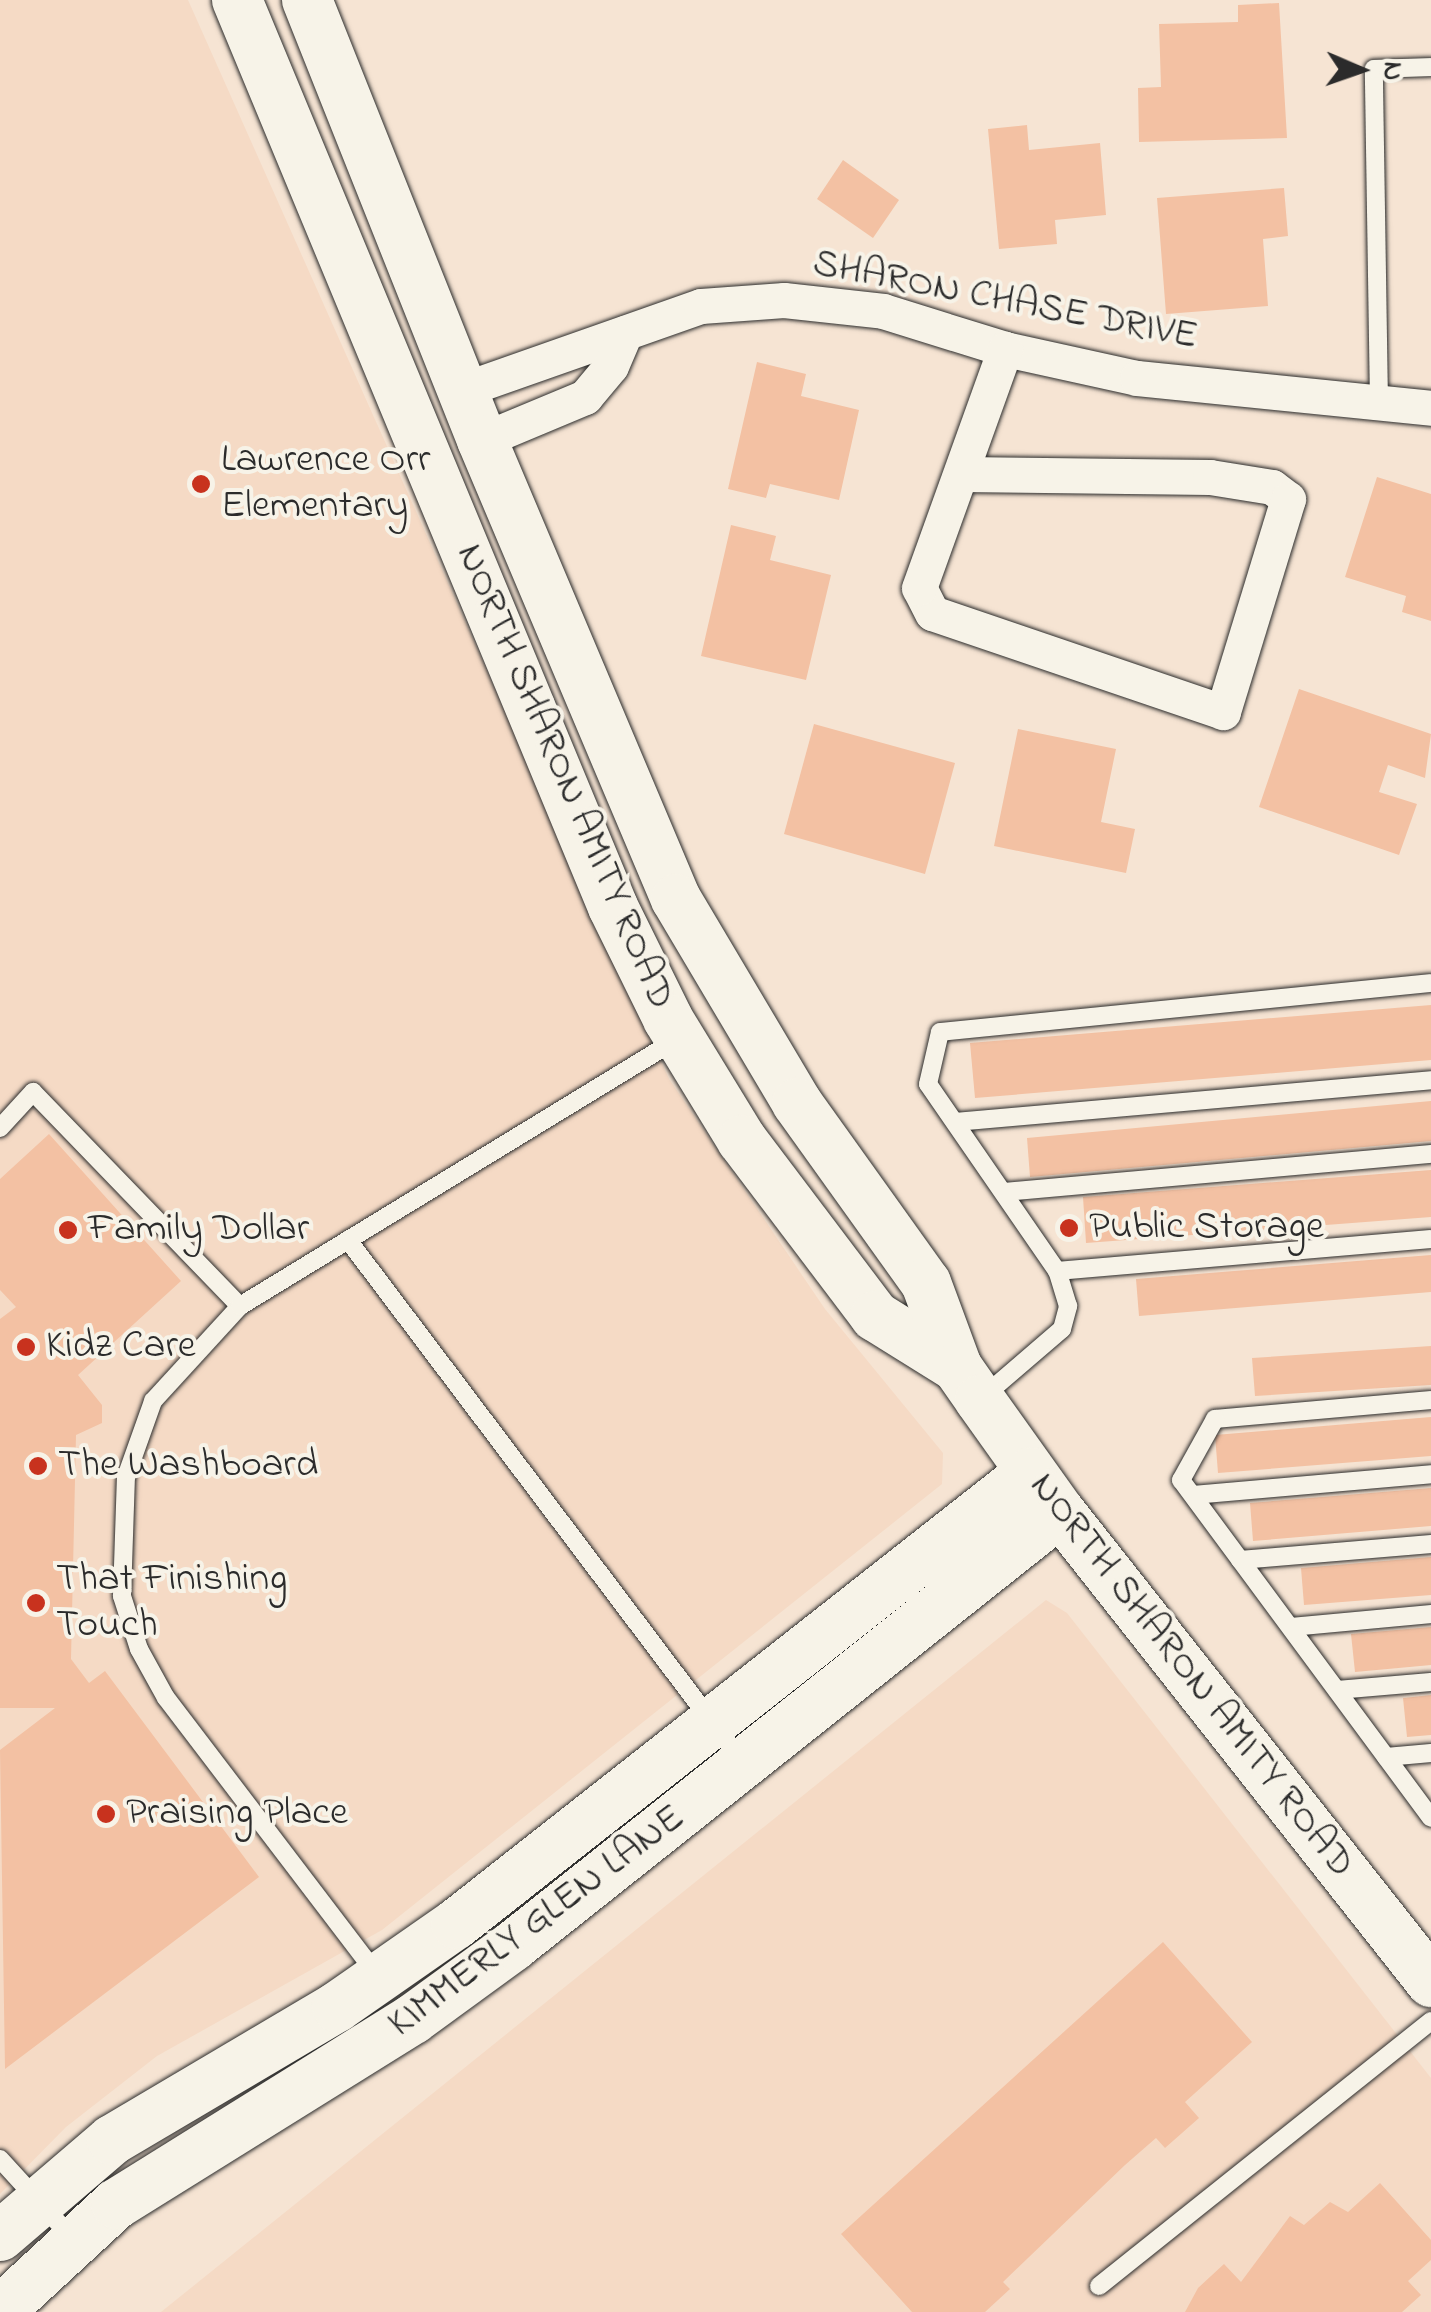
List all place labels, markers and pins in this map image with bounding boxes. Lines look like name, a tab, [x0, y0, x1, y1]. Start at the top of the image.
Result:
place label: Lawrence Orr Elementary	[221, 437, 430, 531]
marker: Lawrence Orr Elementary	[190, 473, 212, 495]
place label: Public Storage	[1089, 1204, 1324, 1252]
place label: Family Dollar	[88, 1206, 309, 1254]
marker: Public Storage	[1058, 1217, 1080, 1239]
marker: Family Dollar	[57, 1219, 79, 1241]
place label: Kidz Care	[46, 1323, 196, 1371]
marker: Kidz Care	[15, 1336, 37, 1358]
place label: The Washboard	[58, 1442, 318, 1490]
marker: The Washboard	[27, 1455, 49, 1477]
place label: That Finishing Touch	[56, 1556, 287, 1650]
marker: That Finishing Touch	[25, 1592, 47, 1614]
place label: Praising Place	[126, 1790, 348, 1838]
marker: Praising Place	[95, 1803, 117, 1825]

